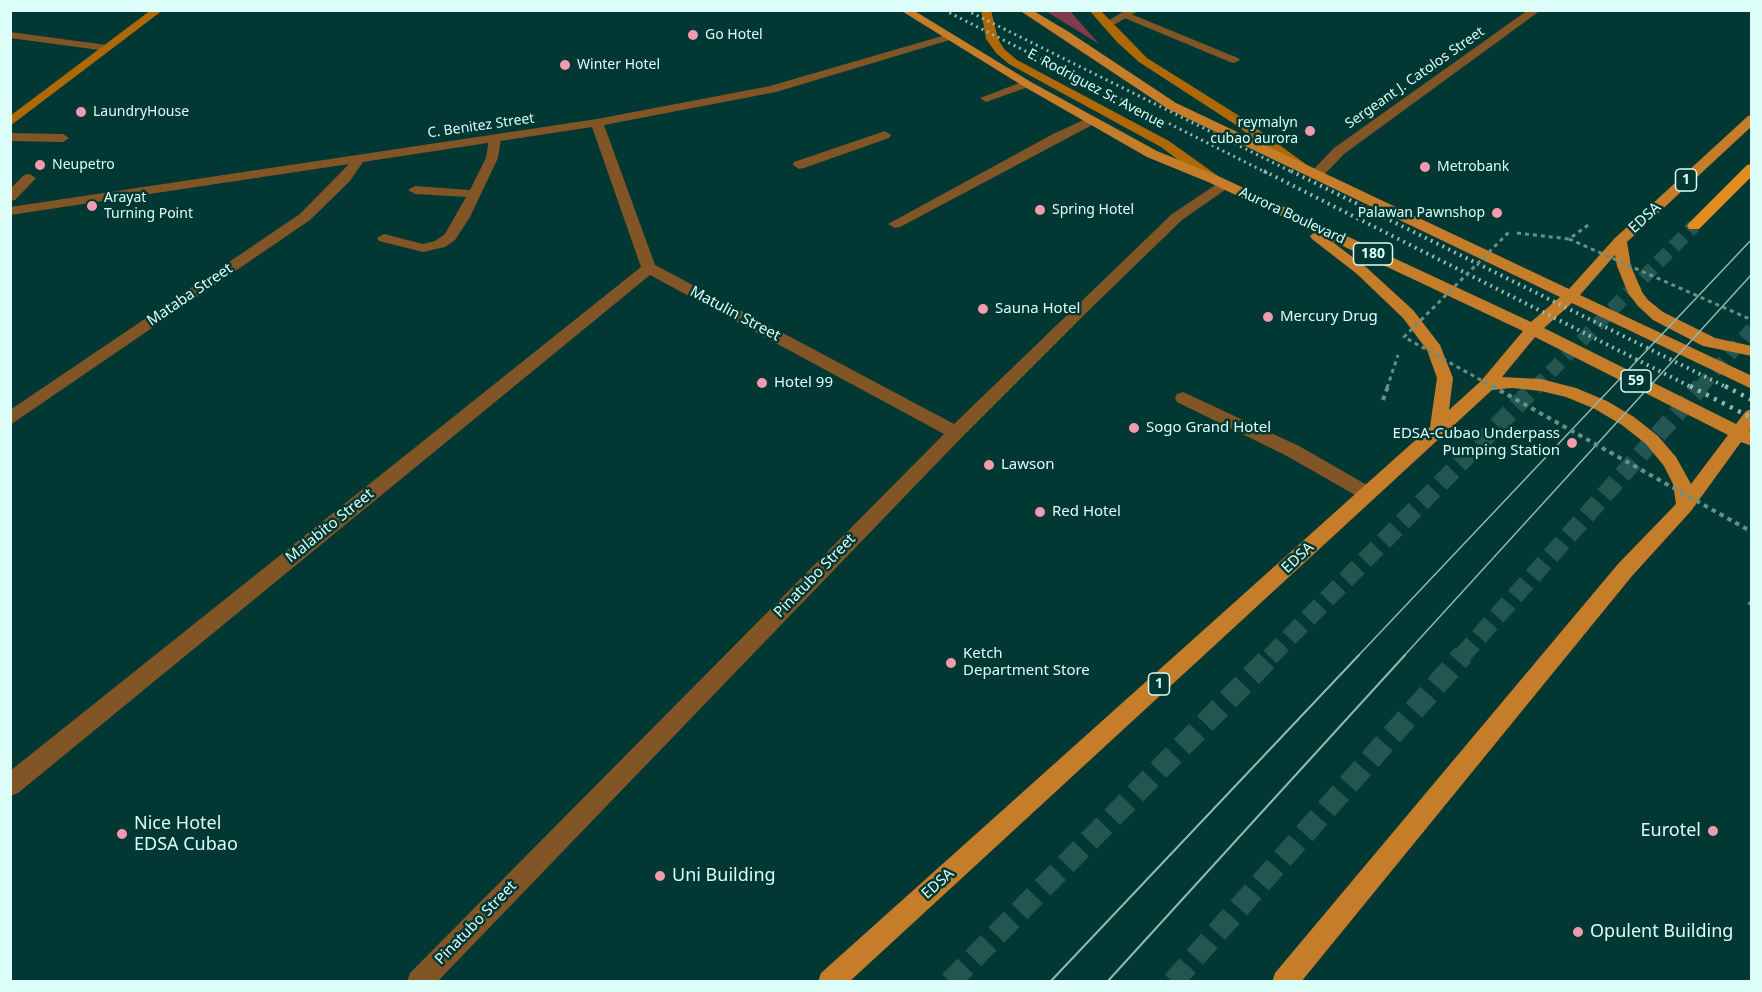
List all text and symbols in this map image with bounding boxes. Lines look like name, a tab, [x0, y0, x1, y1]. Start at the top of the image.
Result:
street label: Sergeant J. Catolos Street	[1342, 24, 1488, 132]
place label: Go Hotel	[705, 27, 763, 43]
marker: Go Hotel	[686, 28, 700, 42]
street label: E. Rodriguez Sr. Avenue	[1024, 46, 1168, 132]
place label: Winter Hotel	[577, 57, 660, 73]
marker: Winter Hotel	[558, 58, 572, 72]
place label: LaundryHouse	[93, 104, 189, 120]
marker: LaundryHouse	[74, 105, 88, 119]
street label: C. Benitez Street	[427, 110, 535, 142]
place label: reymalyn cubao aurora	[1210, 115, 1298, 148]
marker: reymalyn cubao aurora	[1303, 124, 1317, 138]
place label: Neupetro	[52, 157, 115, 173]
marker: Neupetro	[33, 158, 47, 172]
place label: Metrobank	[1437, 159, 1509, 175]
marker: Metrobank	[1418, 160, 1432, 174]
road number: 1	[1676, 169, 1696, 191]
street label: Aurora Boulevard	[1236, 184, 1348, 248]
place label: Arayat Turning Point	[104, 190, 193, 222]
marker: Arayat Turning Point	[85, 199, 99, 213]
street label: EDSA	[1625, 199, 1665, 237]
place label: Spring Hotel	[1052, 202, 1134, 218]
marker: Spring Hotel	[1033, 203, 1047, 217]
place label: Palawan Pawnshop	[1358, 205, 1485, 221]
marker: Palawan Pawnshop	[1490, 206, 1504, 220]
road number: 180	[1354, 243, 1392, 265]
street label: Mataba Street	[144, 260, 236, 330]
street label: Matulin Street	[687, 283, 783, 345]
place label: Sauna Hotel	[995, 300, 1080, 318]
marker: Sauna Hotel	[976, 302, 990, 316]
place label: Mercury Drug	[1280, 308, 1378, 326]
marker: Mercury Drug	[1261, 310, 1275, 324]
road number: 59	[1621, 370, 1651, 392]
place label: Hotel 99	[774, 374, 833, 392]
marker: Hotel 99	[755, 376, 769, 390]
place label: Sogo Grand Hotel	[1146, 419, 1271, 437]
marker: Sogo Grand Hotel	[1127, 421, 1141, 435]
place label: EDSA-Cubao Underpass Pumping Station	[1393, 425, 1560, 460]
marker: EDSA-Cubao Underpass Pumping Station	[1565, 436, 1579, 450]
place label: Lawson	[1001, 456, 1055, 474]
marker: Lawson	[982, 458, 996, 472]
street label: Malabito Street	[282, 485, 378, 567]
place label: Red Hotel	[1052, 503, 1121, 521]
marker: Red Hotel	[1033, 505, 1047, 519]
street label: Pinatubo Street	[771, 530, 859, 622]
street label: EDSA	[1278, 539, 1318, 577]
place label: Ketch Department Store	[963, 645, 1090, 680]
marker: Ketch Department Store	[944, 656, 958, 670]
road number: 1	[1148, 673, 1170, 695]
place label: Nice Hotel EDSA Cubao	[134, 813, 238, 856]
place label: Eurotel	[1641, 820, 1701, 842]
marker: Eurotel	[1706, 824, 1720, 838]
marker: Nice Hotel EDSA Cubao	[115, 827, 129, 841]
place label: Uni Building	[672, 865, 776, 887]
street label: EDSA	[918, 865, 958, 903]
marker: Uni Building	[653, 869, 667, 883]
street label: Pinatubo Street	[432, 877, 520, 969]
place label: Opulent Building	[1590, 921, 1733, 943]
marker: Opulent Building	[1571, 925, 1585, 939]

